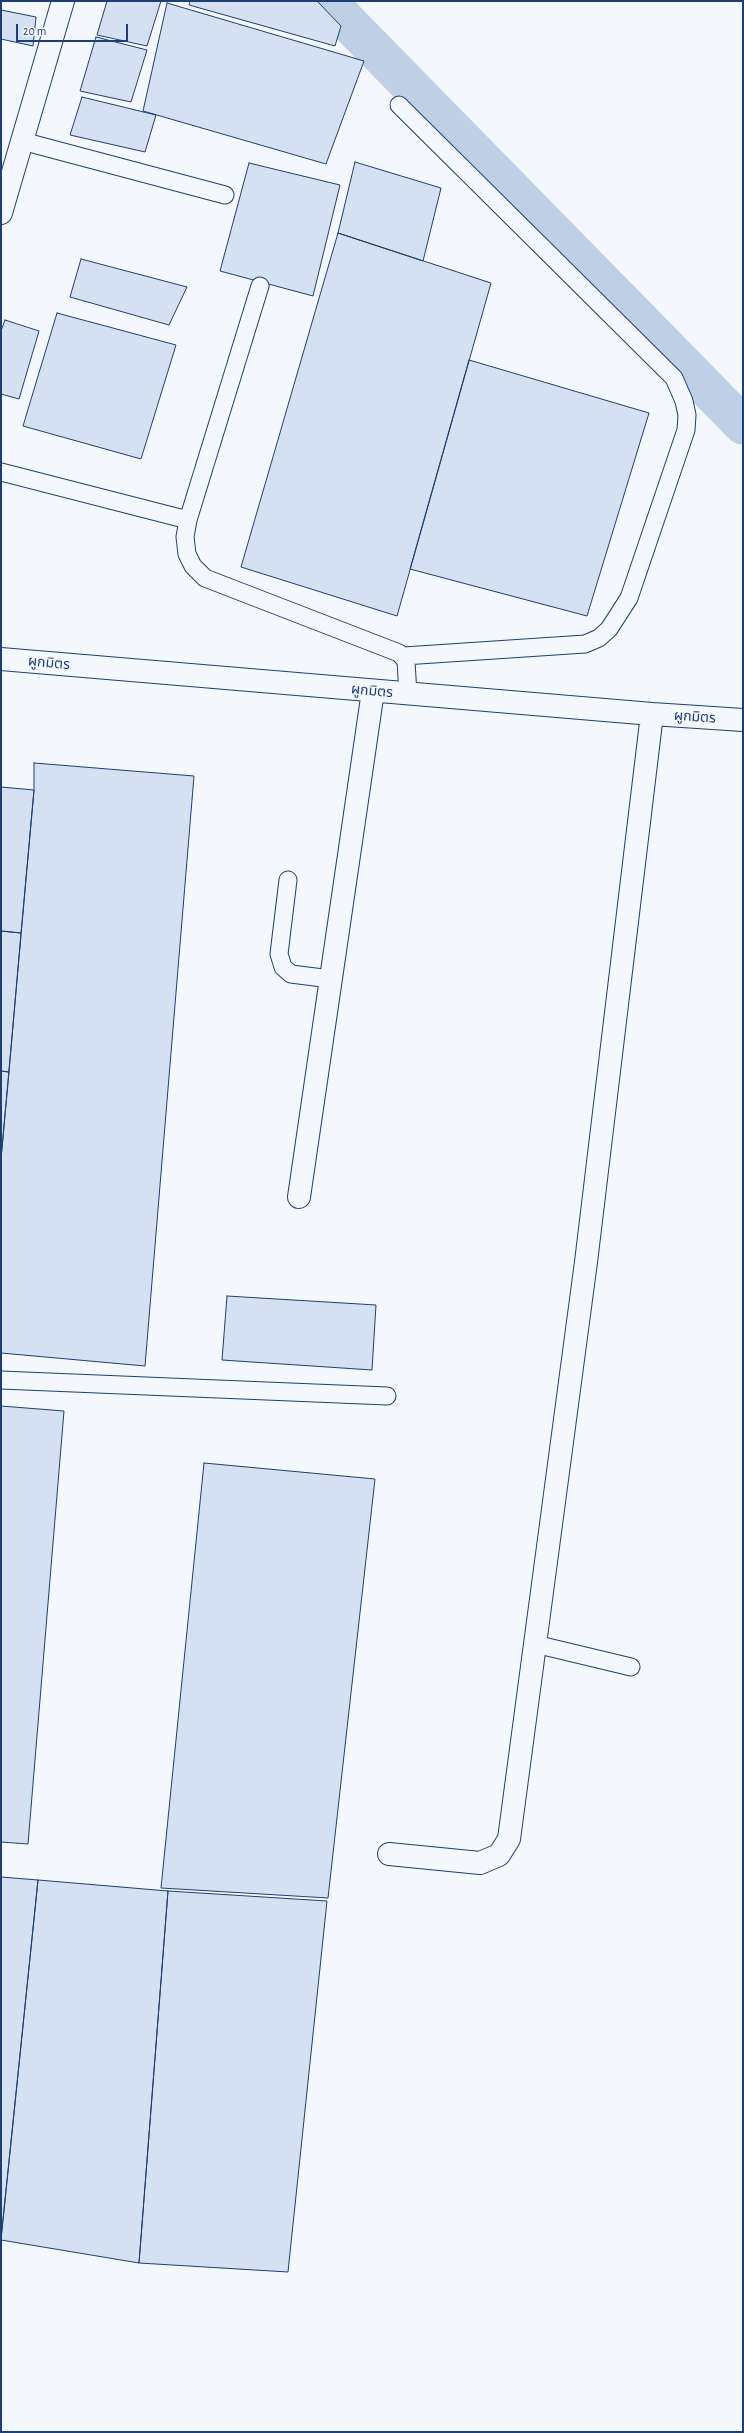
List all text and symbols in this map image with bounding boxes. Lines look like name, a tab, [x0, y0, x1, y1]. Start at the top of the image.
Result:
scale bar	[18, 16, 130, 42]
text: 20 m	[23, 25, 46, 37]
street label: ผูกมิตร	[27, 653, 71, 673]
street label: ผูกมิตร	[350, 681, 394, 701]
street label: ผูกมิตร	[674, 707, 716, 727]

